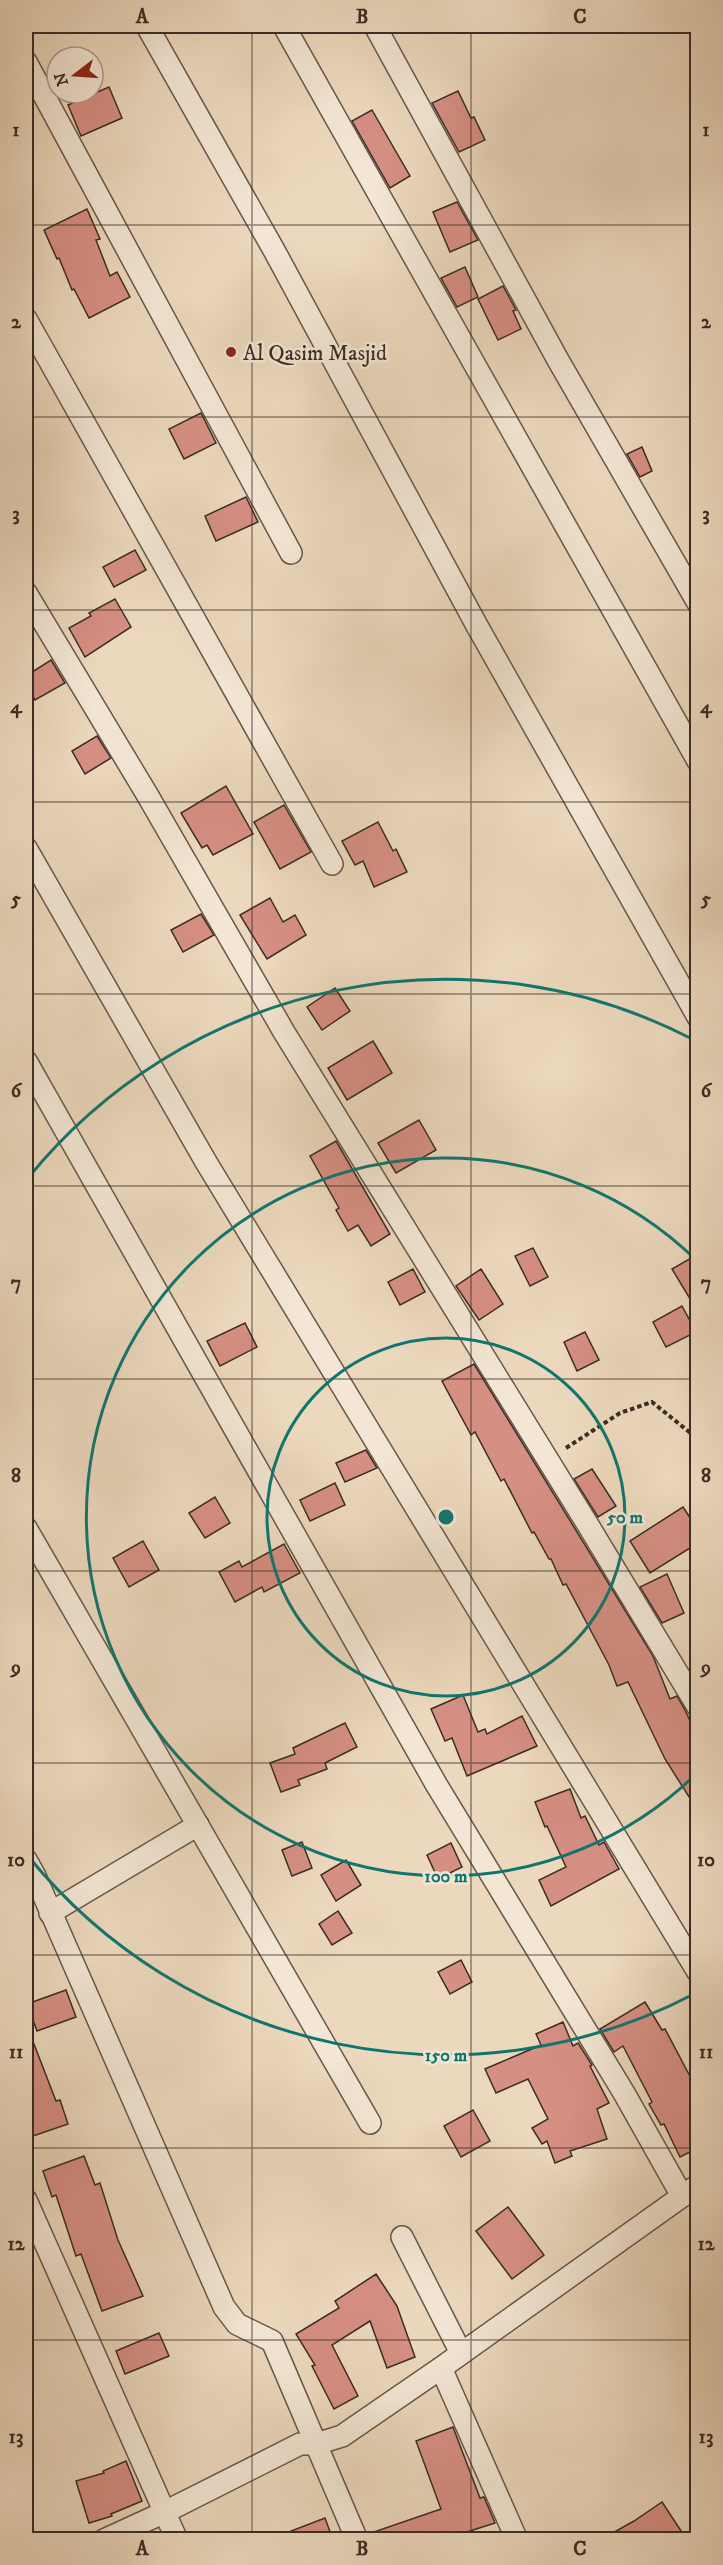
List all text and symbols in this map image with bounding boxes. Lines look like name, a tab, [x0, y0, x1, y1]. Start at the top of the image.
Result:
text: A	[135, 5, 150, 30]
text: B	[356, 5, 368, 30]
text: C	[573, 5, 587, 30]
north arrow	[45, 45, 105, 105]
text: N	[50, 70, 73, 88]
text: 1	[12, 118, 20, 143]
text: 1	[702, 118, 710, 143]
text: 2	[11, 310, 22, 335]
text: 2	[701, 310, 712, 335]
place label: Al Qasim Masjid	[243, 340, 387, 367]
marker: Al Qasim Masjid	[224, 345, 238, 359]
text: 3	[12, 502, 20, 527]
text: 3	[702, 502, 710, 527]
text: 4	[10, 695, 23, 720]
text: 4	[700, 695, 713, 720]
text: 5	[10, 887, 21, 912]
text: 5	[700, 887, 711, 912]
text: 6	[11, 1079, 23, 1104]
text: 6	[701, 1079, 713, 1104]
text: 7	[11, 1271, 21, 1296]
text: 7	[701, 1271, 711, 1296]
text: 8	[11, 1464, 21, 1489]
text: 8	[701, 1464, 711, 1489]
centre of rings	[436, 1507, 456, 1527]
text: 50 m	[606, 1507, 643, 1529]
text: 9	[9, 1656, 21, 1681]
text: 9	[699, 1656, 711, 1681]
text: 10	[7, 1848, 25, 1873]
text: 10	[697, 1848, 715, 1873]
text: 100 m	[424, 1866, 468, 1888]
text: 11	[9, 2040, 23, 2065]
text: 11	[699, 2040, 713, 2065]
text: 150 m	[425, 2045, 468, 2067]
text: 12	[7, 2232, 26, 2257]
text: 12	[697, 2232, 716, 2257]
text: 13	[9, 2425, 23, 2450]
text: 13	[699, 2425, 713, 2450]
text: A	[135, 2537, 150, 2562]
text: B	[356, 2537, 368, 2562]
text: C	[573, 2537, 587, 2562]

